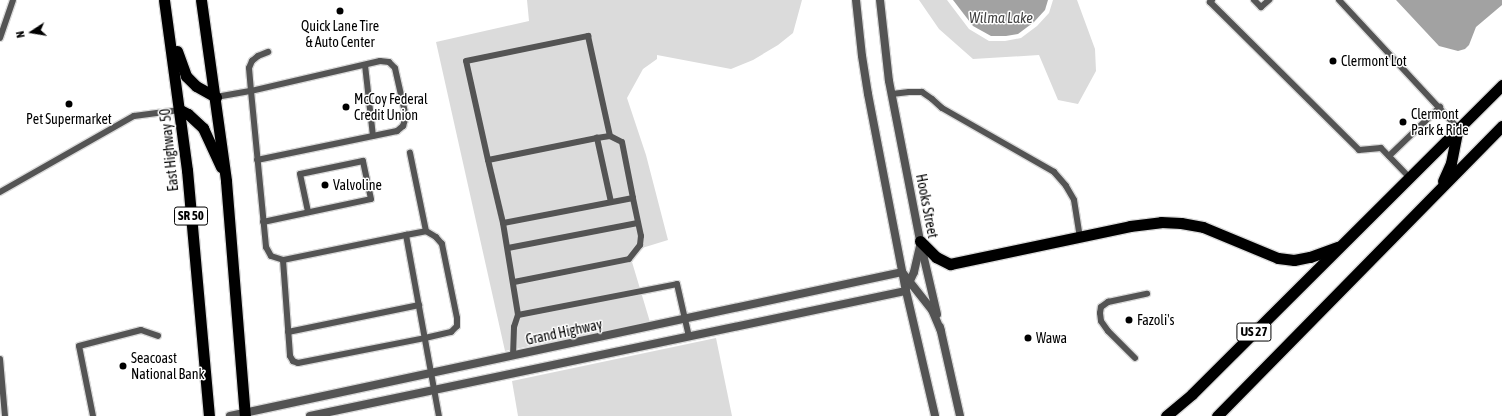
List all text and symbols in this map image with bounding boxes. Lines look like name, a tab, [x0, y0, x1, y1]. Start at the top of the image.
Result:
marker: Quick Lane Tire & Auto Center	[335, 6, 345, 16]
water label: Wilma Lake	[969, 9, 1033, 27]
north arrow	[12, 12, 52, 52]
place label: Quick Lane Tire & Auto Center	[301, 18, 379, 50]
text: N	[14, 30, 27, 39]
place label: Clermont Lot	[1341, 53, 1407, 69]
marker: Clermont Lot	[1328, 56, 1338, 66]
place label: McCoy Federal Credit Union	[354, 91, 428, 124]
marker: Pet Supermarket	[64, 99, 74, 109]
marker: McCoy Federal Credit Union	[341, 102, 351, 112]
place label: Clermont Park & Ride	[1411, 106, 1469, 138]
street label: East Highway 50	[156, 108, 182, 192]
place label: Pet Supermarket	[26, 111, 112, 127]
marker: Clermont Park & Ride	[1398, 117, 1408, 127]
street label: Hooks Street	[913, 172, 941, 240]
place label: Valvoline	[333, 177, 382, 193]
marker: Valvoline	[320, 180, 330, 190]
road number: SR 50	[174, 205, 208, 227]
place label: Fazoli's	[1137, 312, 1175, 328]
marker: Fazoli's	[1124, 315, 1134, 325]
street label: Grand Highway	[524, 316, 604, 348]
road number: US 27	[1236, 321, 1272, 343]
place label: Wawa	[1036, 330, 1067, 346]
marker: Wawa	[1023, 333, 1033, 343]
place label: Seacoast National Bank	[131, 350, 205, 382]
marker: Seacoast National Bank	[118, 361, 128, 371]

